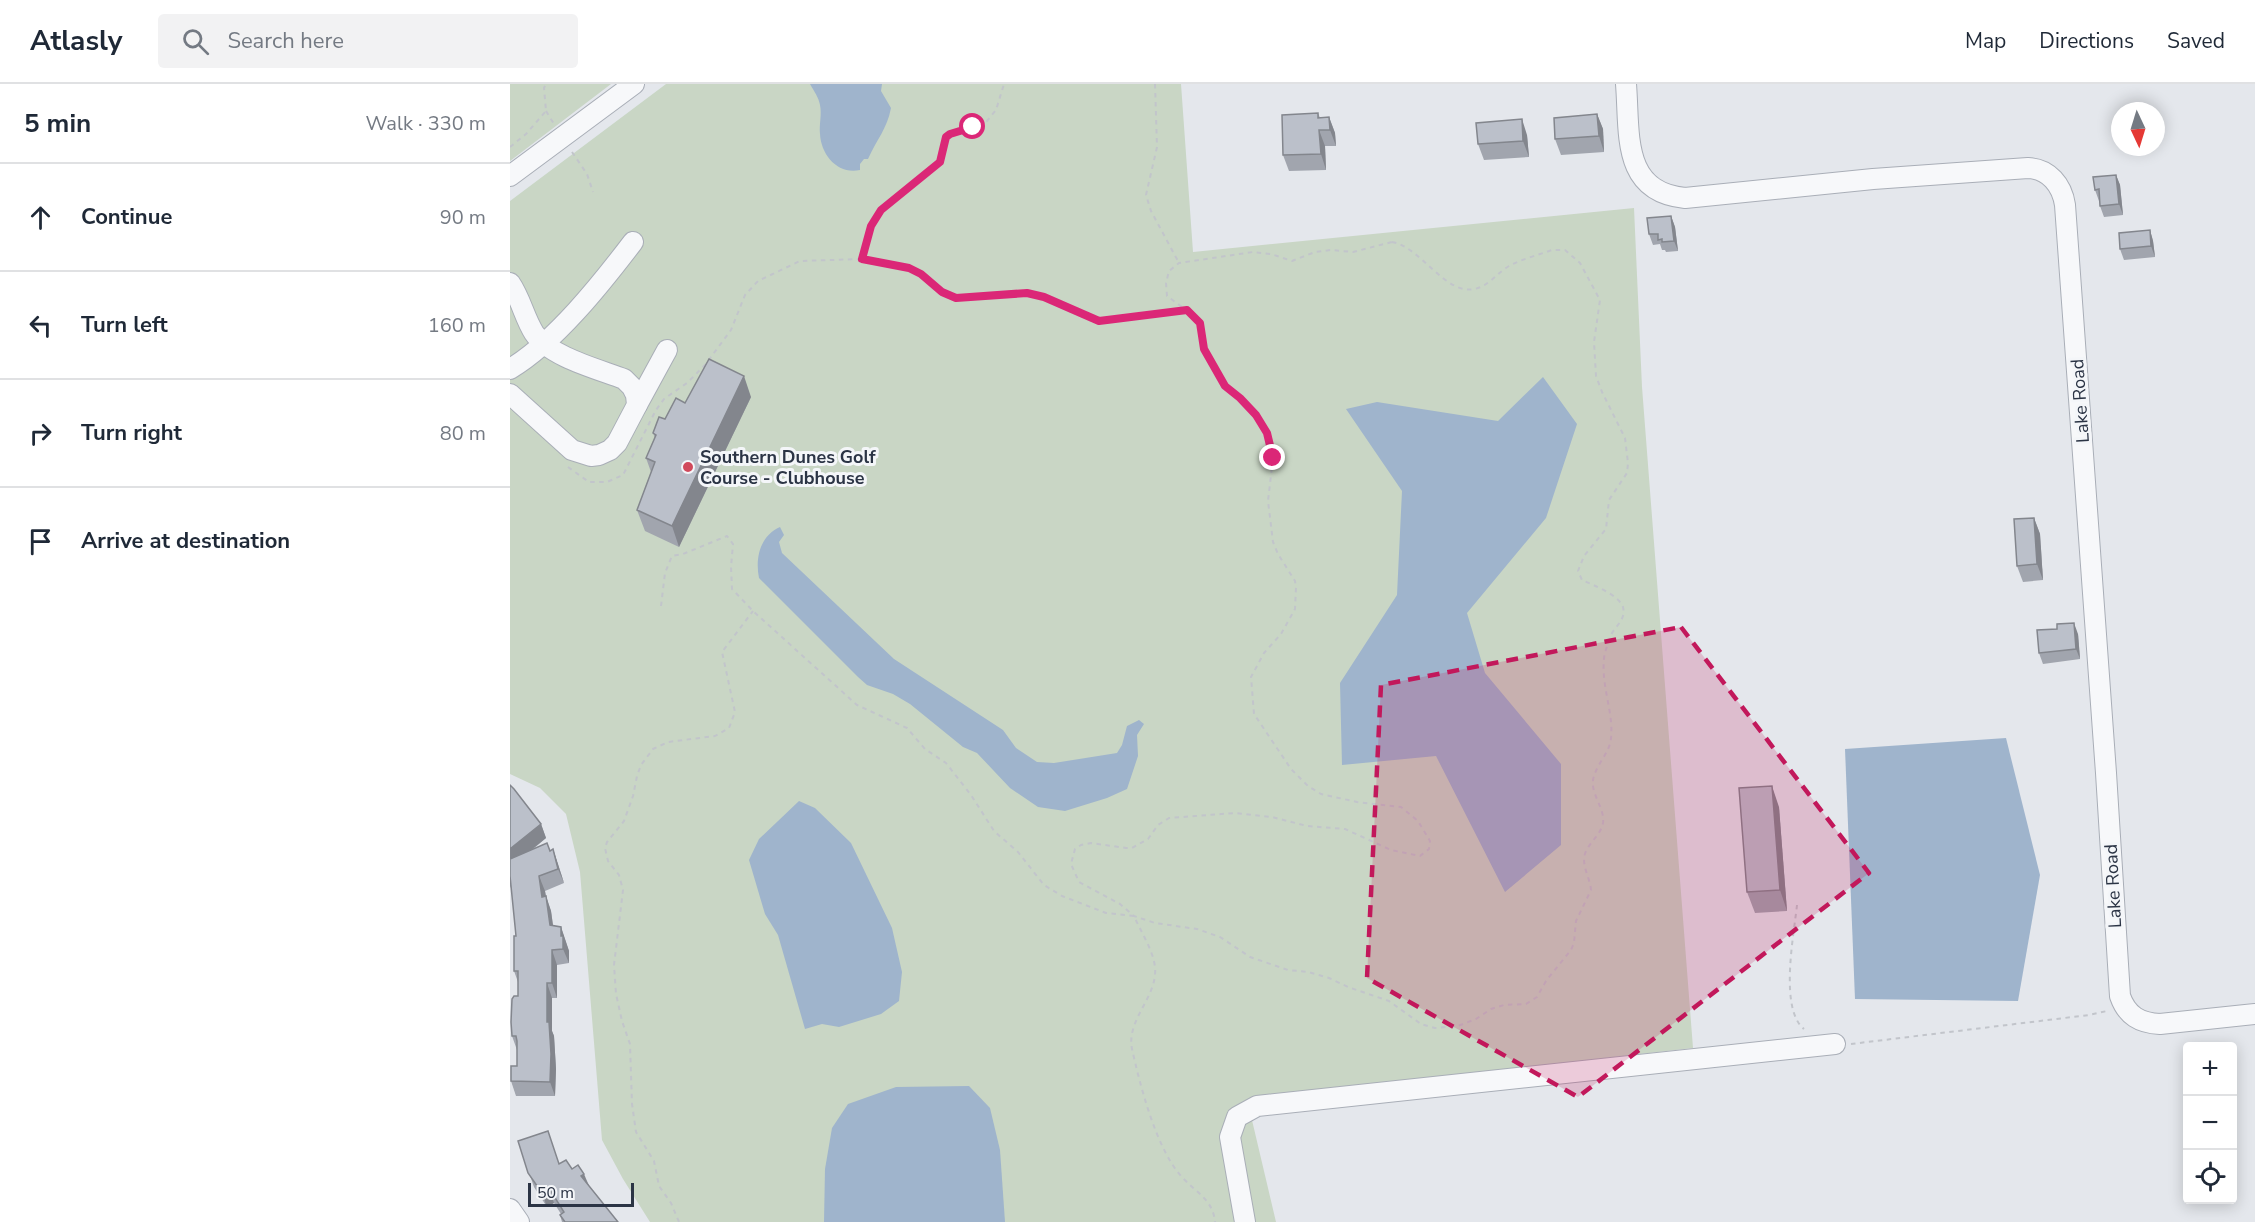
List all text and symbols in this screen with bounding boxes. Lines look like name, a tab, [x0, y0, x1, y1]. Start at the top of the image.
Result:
search box	[158, 14, 578, 68]
text: Atlasly	[30, 22, 122, 60]
icon: search	[179, 25, 212, 58]
text: Search here	[227, 26, 344, 56]
text: Map	[1965, 27, 2006, 55]
text: Directions	[2039, 27, 2134, 55]
text: Saved	[2167, 27, 2225, 55]
north arrow	[2111, 102, 2165, 156]
text: 5 min	[24, 106, 91, 141]
text: Walk · 330 m	[366, 110, 486, 137]
route start	[959, 113, 985, 139]
icon: ahead	[24, 201, 57, 234]
text: Continue	[81, 202, 172, 232]
text: 90 m	[440, 204, 486, 231]
icon: left	[24, 309, 57, 342]
text: Turn left	[81, 310, 168, 340]
text: 160 m	[428, 312, 486, 339]
street label: Lake Road	[2065, 358, 2095, 444]
icon: right	[24, 417, 57, 450]
text: Turn right	[81, 418, 182, 448]
text: 80 m	[440, 420, 486, 447]
route end	[1259, 444, 1285, 470]
place label: Southern Dunes Golf Course - Clubhouse	[700, 445, 876, 490]
marker: Southern Dunes Golf Course - Clubhouse	[681, 460, 695, 474]
icon: arrive	[24, 525, 57, 558]
text: Arrive at destination	[81, 526, 290, 556]
street label: Lake Road	[2099, 843, 2127, 929]
map controls	[2183, 1042, 2237, 1204]
button: +	[2183, 1042, 2237, 1096]
button: −	[2183, 1096, 2237, 1150]
button: locate	[2183, 1150, 2237, 1204]
scale bar	[528, 1180, 634, 1208]
text: 50 m	[537, 1182, 574, 1204]

